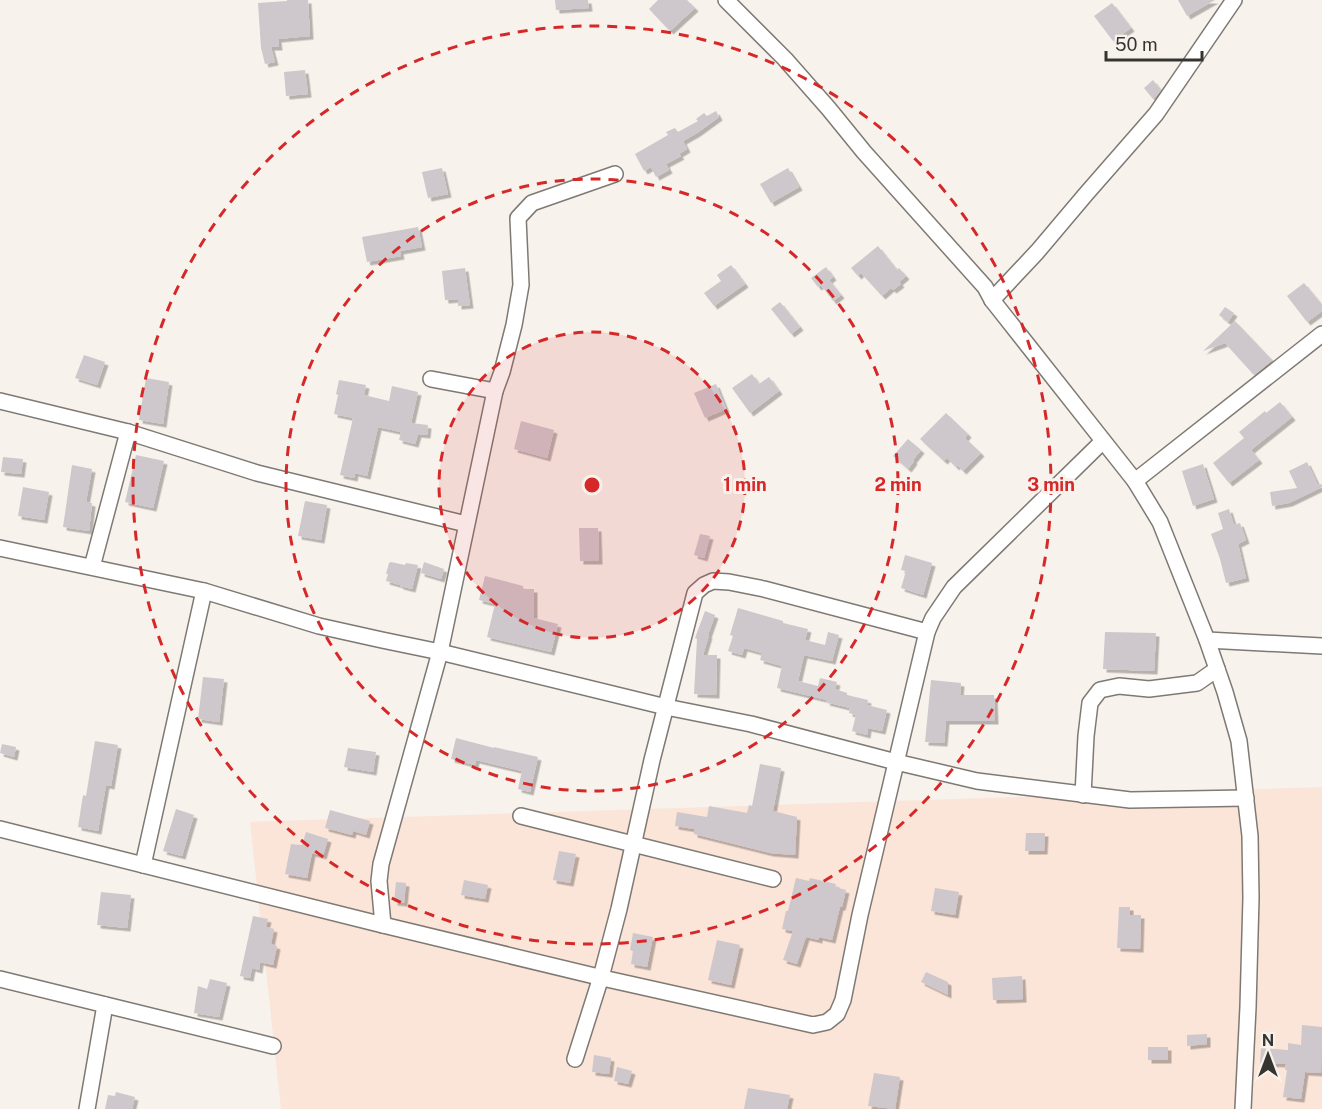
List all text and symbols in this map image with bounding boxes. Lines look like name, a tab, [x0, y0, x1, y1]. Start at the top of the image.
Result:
scale bar	[1106, 24, 1202, 62]
text: 50 m	[1115, 34, 1158, 55]
text: 1 min	[723, 474, 767, 495]
text: 2 min	[874, 474, 922, 495]
text: 3 min	[1027, 474, 1075, 495]
centre of rings	[582, 475, 602, 495]
north arrow	[1238, 1025, 1298, 1085]
text: N	[1262, 1031, 1274, 1050]

